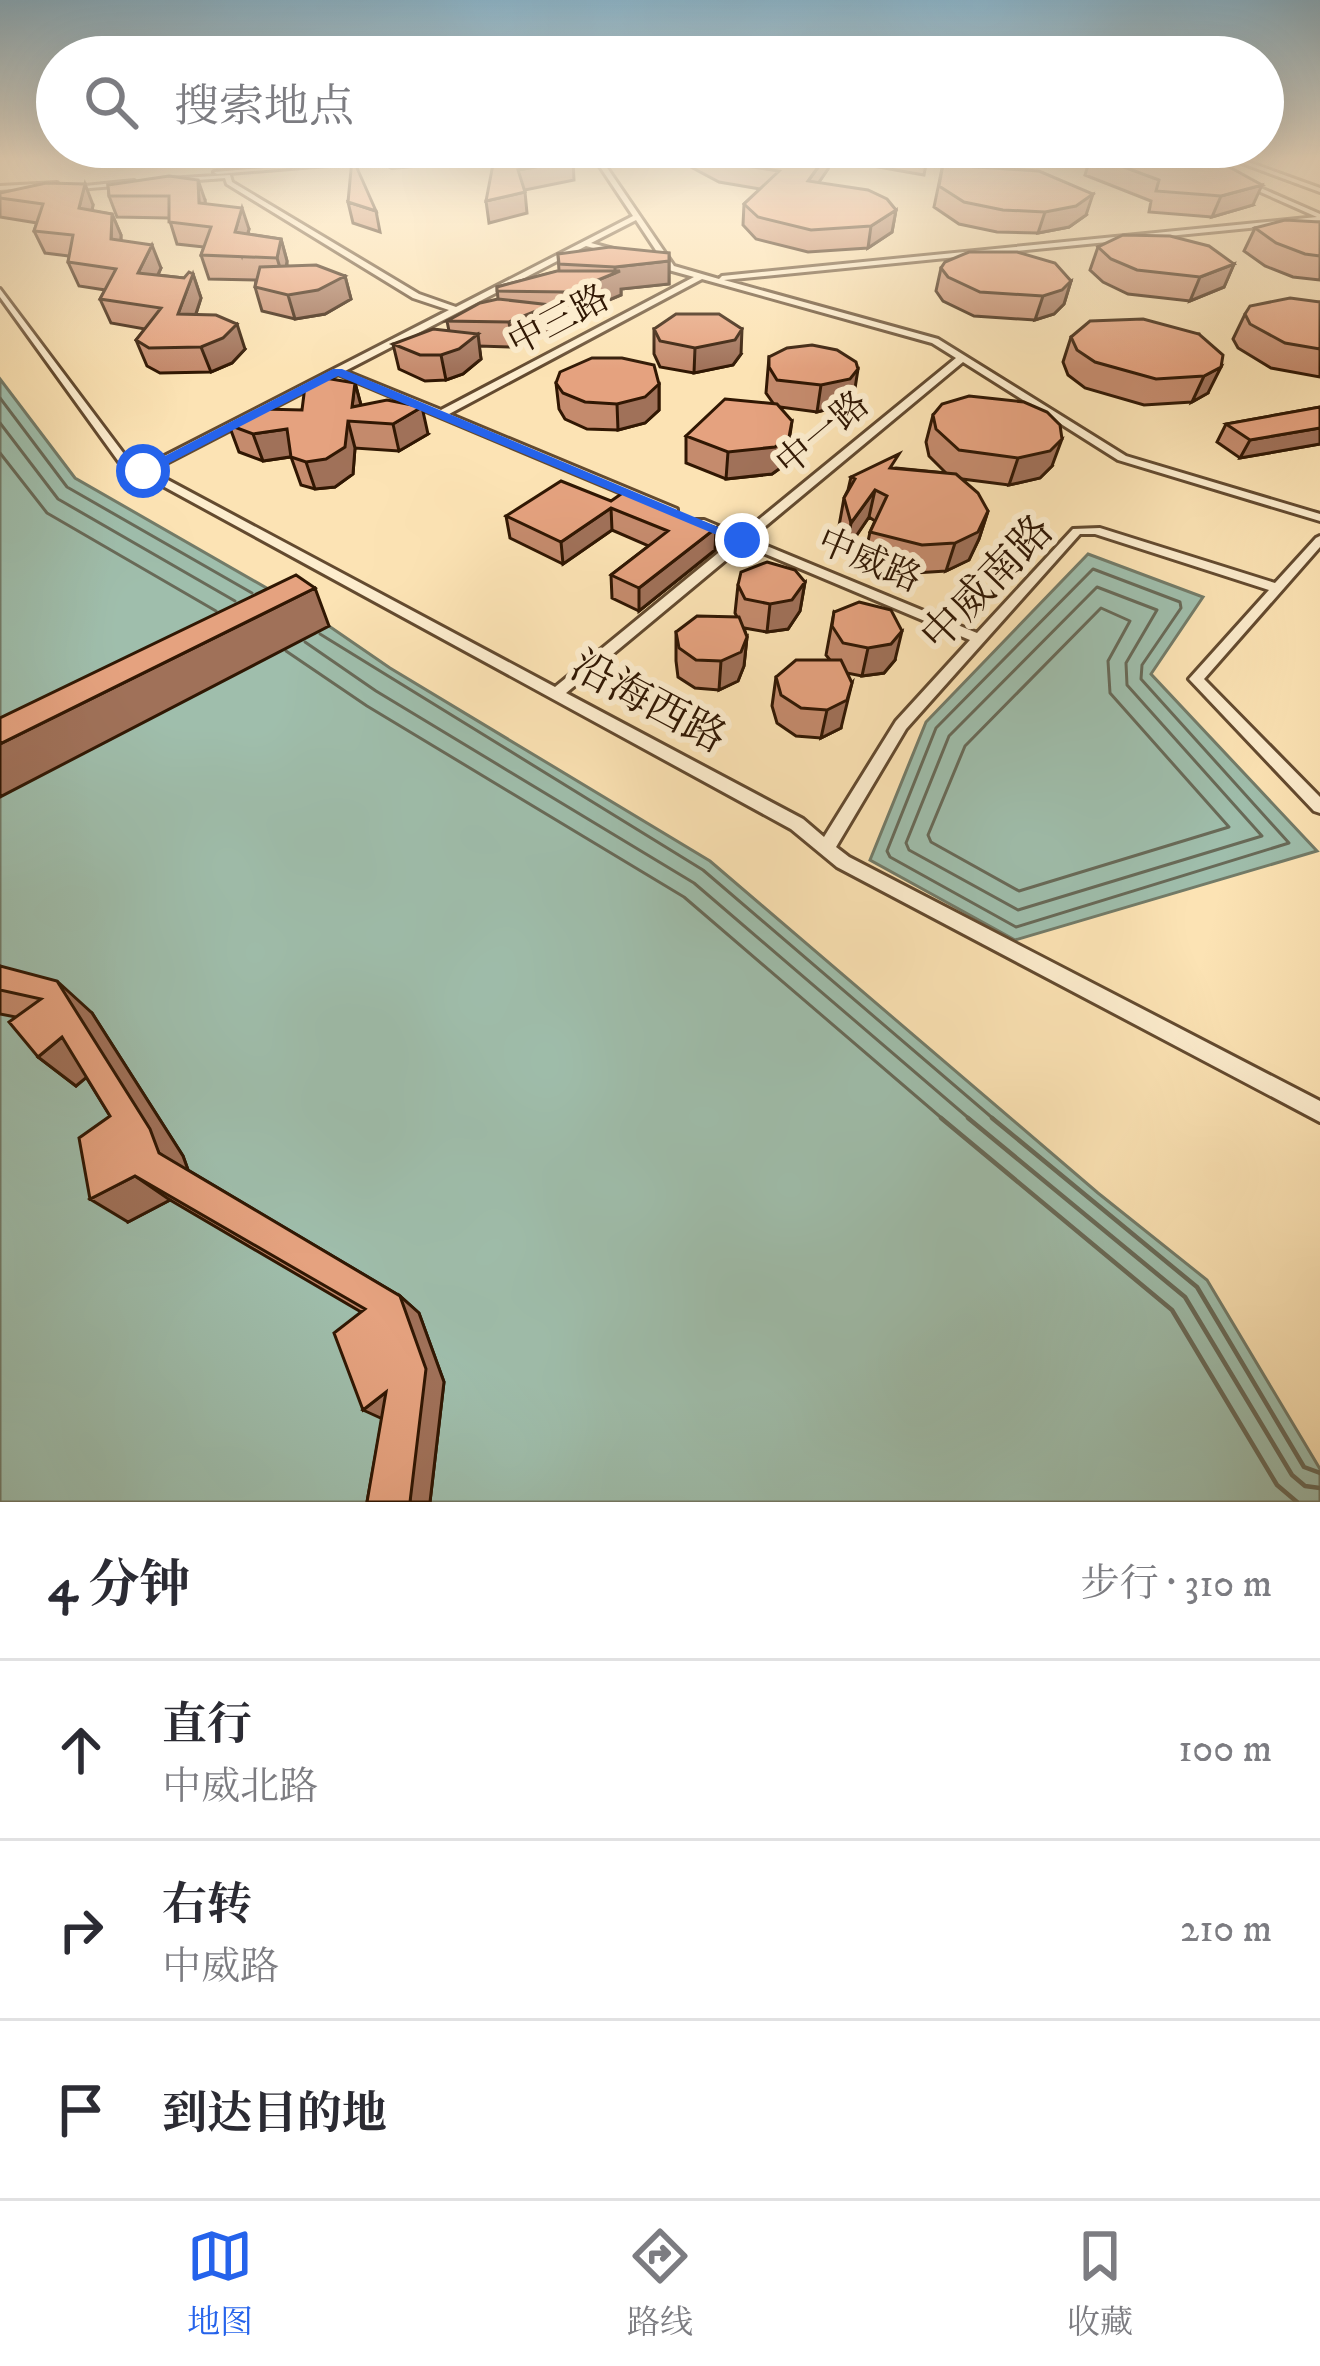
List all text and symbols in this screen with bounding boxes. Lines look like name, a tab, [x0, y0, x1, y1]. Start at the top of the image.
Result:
search box	[36, 36, 1284, 168]
icon: search	[78, 69, 144, 135]
text: 搜索地点	[174, 80, 354, 136]
street label: 中三路	[501, 276, 617, 366]
street label: 中一路	[767, 382, 879, 486]
route start	[116, 444, 170, 498]
street label: 中威南路	[911, 506, 1065, 662]
route end	[715, 513, 769, 567]
street label: 中威路	[810, 519, 928, 603]
street label: 沿海西路	[562, 641, 734, 765]
text: 4 分钟	[48, 1554, 190, 1618]
text: 步行 · 310 m	[1081, 1560, 1272, 1609]
text: 直行	[162, 1698, 252, 1754]
icon: ahead	[48, 1717, 114, 1783]
text: 100 m	[1178, 1725, 1272, 1774]
text: 中威北路	[162, 1763, 318, 1812]
text: 右转	[162, 1878, 252, 1934]
icon: right	[48, 1897, 114, 1963]
text: 210 m	[1180, 1905, 1272, 1954]
text: 中威路	[162, 1943, 279, 1992]
icon: arrive	[48, 2077, 114, 2143]
text: 到达目的地	[162, 2087, 387, 2143]
tab: 地图	[187, 2223, 253, 2344]
tab: 路线	[627, 2223, 693, 2344]
tab: 收藏	[1067, 2223, 1133, 2344]

